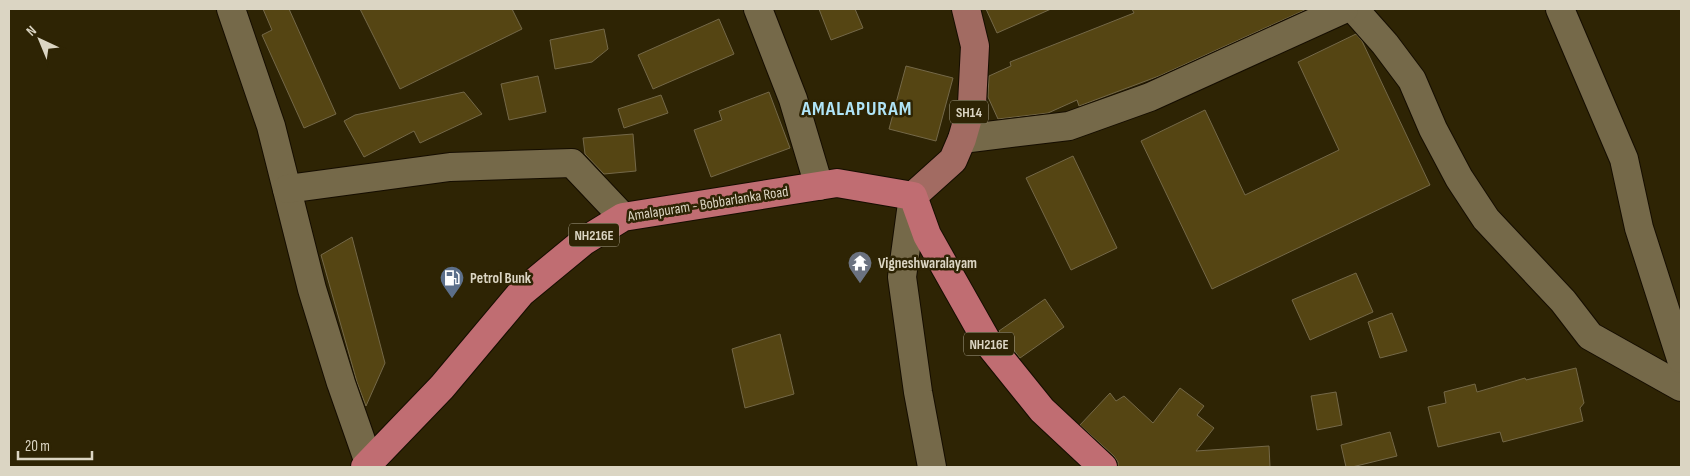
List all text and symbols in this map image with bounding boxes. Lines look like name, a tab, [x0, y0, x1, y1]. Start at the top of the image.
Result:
north arrow	[15, 15, 65, 65]
text: N	[23, 22, 40, 40]
district label: AMALAPURAM	[801, 97, 912, 121]
road number: SH14	[950, 100, 988, 124]
street label: Amalapuram - Bobbarlanka Road	[625, 182, 790, 226]
road number: NH216E	[569, 224, 619, 246]
temple icon: Vigneshwaralayam	[847, 250, 873, 284]
place label: Vigneshwaralayam	[878, 254, 977, 273]
fuel station icon: Petrol Bunk	[439, 265, 465, 299]
place label: Petrol Bunk	[470, 269, 532, 288]
road number: NH216E	[964, 332, 1014, 356]
scale bar	[18, 428, 91, 460]
text: 20 m	[25, 437, 50, 456]

